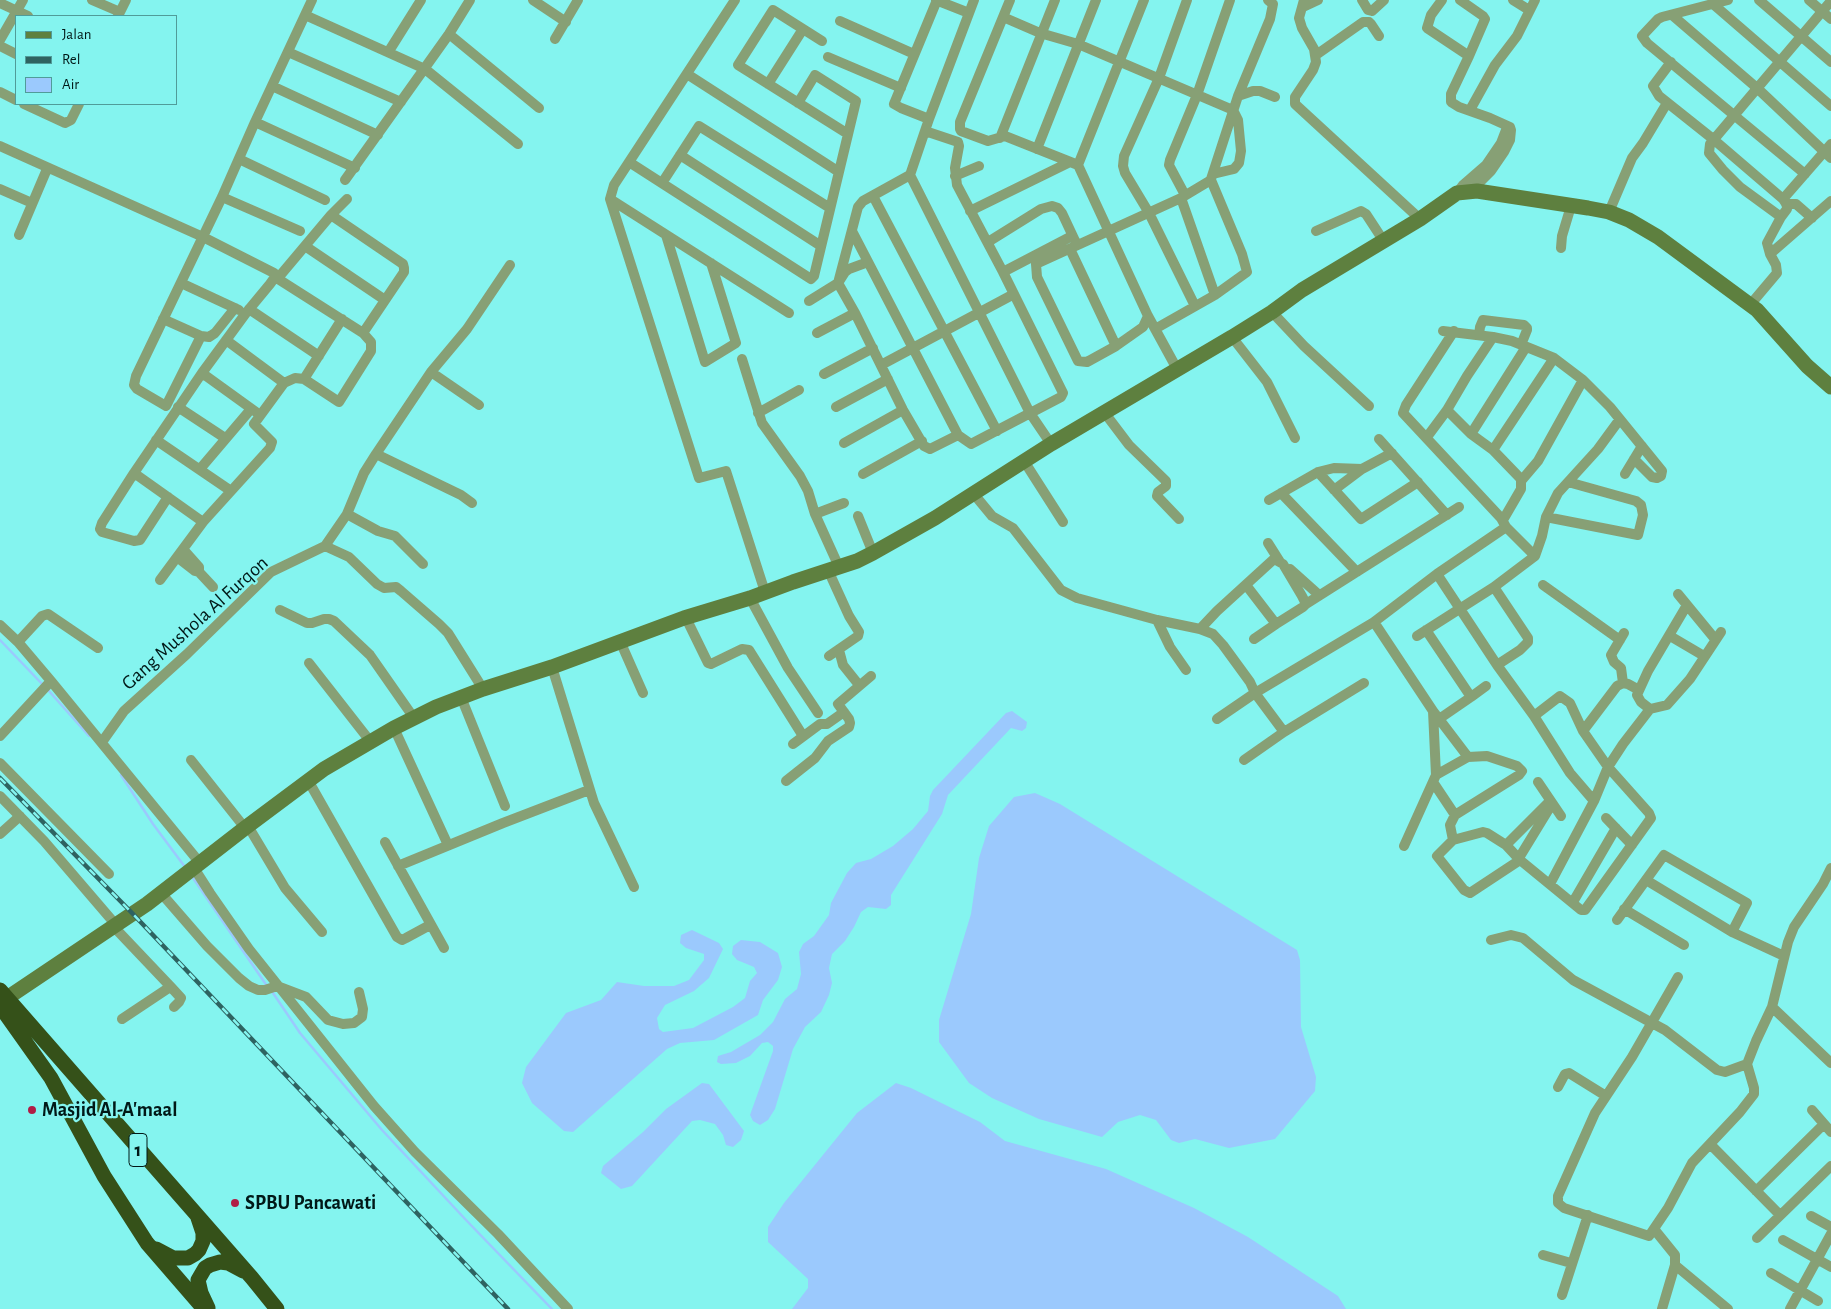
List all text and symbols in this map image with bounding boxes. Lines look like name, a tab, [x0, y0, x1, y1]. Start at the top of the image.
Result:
legend	[15, 15, 178, 105]
text: Jalan	[62, 27, 92, 42]
text: Rel	[62, 52, 80, 67]
text: Air	[62, 77, 79, 92]
street label: Gang Mushola Al Furqon	[117, 551, 273, 695]
place label: Masjid Al-A'maal	[42, 1098, 177, 1122]
marker: Masjid Al-A'maal	[26, 1104, 38, 1116]
road number: 1	[129, 1134, 147, 1166]
place label: SPBU Pancawati	[245, 1191, 376, 1215]
marker: SPBU Pancawati	[229, 1197, 241, 1209]

